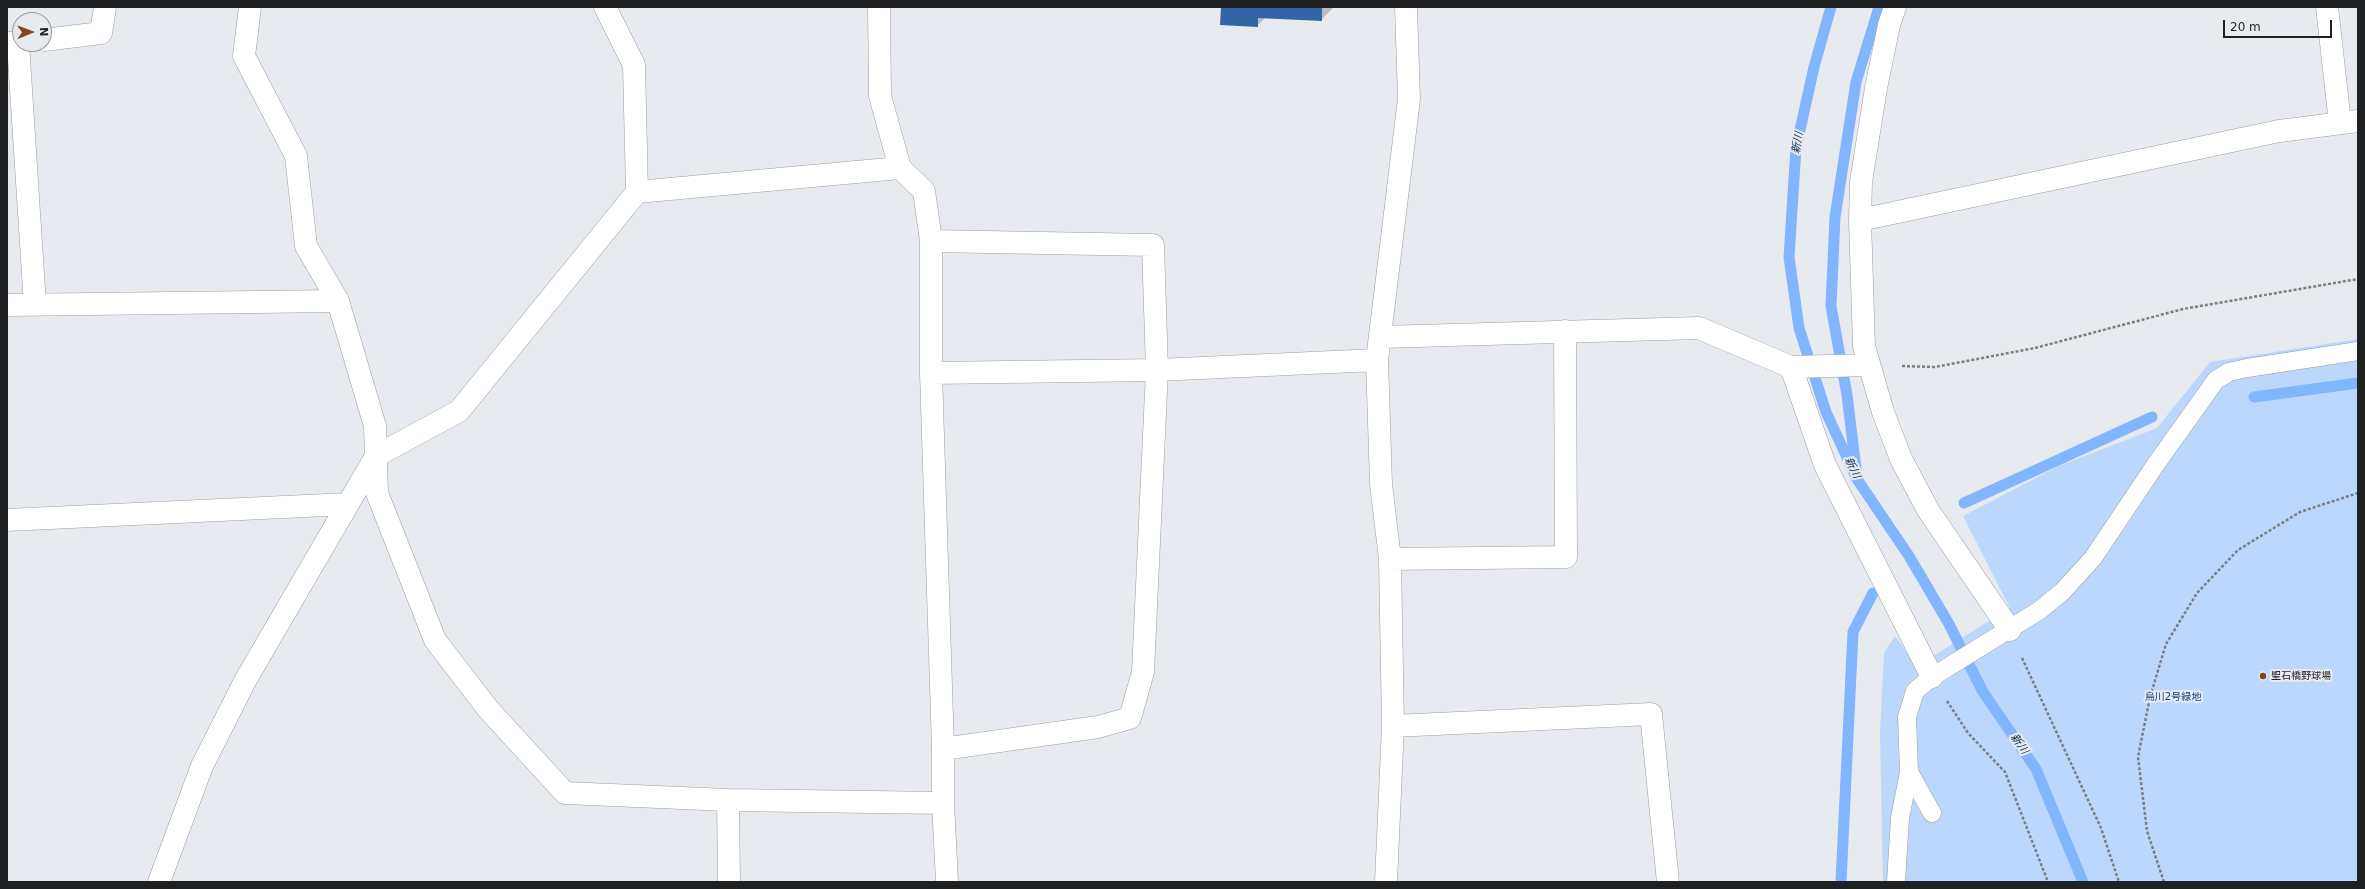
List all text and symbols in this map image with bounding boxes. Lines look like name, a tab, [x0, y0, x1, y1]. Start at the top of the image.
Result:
north arrow	[12, 12, 52, 52]
scale bar	[2225, 12, 2334, 38]
text: 20 m	[2230, 20, 2261, 34]
text: N	[37, 27, 50, 37]
water label: 新川	[1790, 131, 1806, 155]
water label: 新川	[1841, 455, 1863, 481]
place label: 聖石橋野球場	[2271, 670, 2331, 682]
marker: 聖石橋野球場	[2258, 671, 2268, 681]
park label: 烏川2号緑地	[2145, 691, 2201, 703]
water label: 新川	[2007, 731, 2031, 757]

